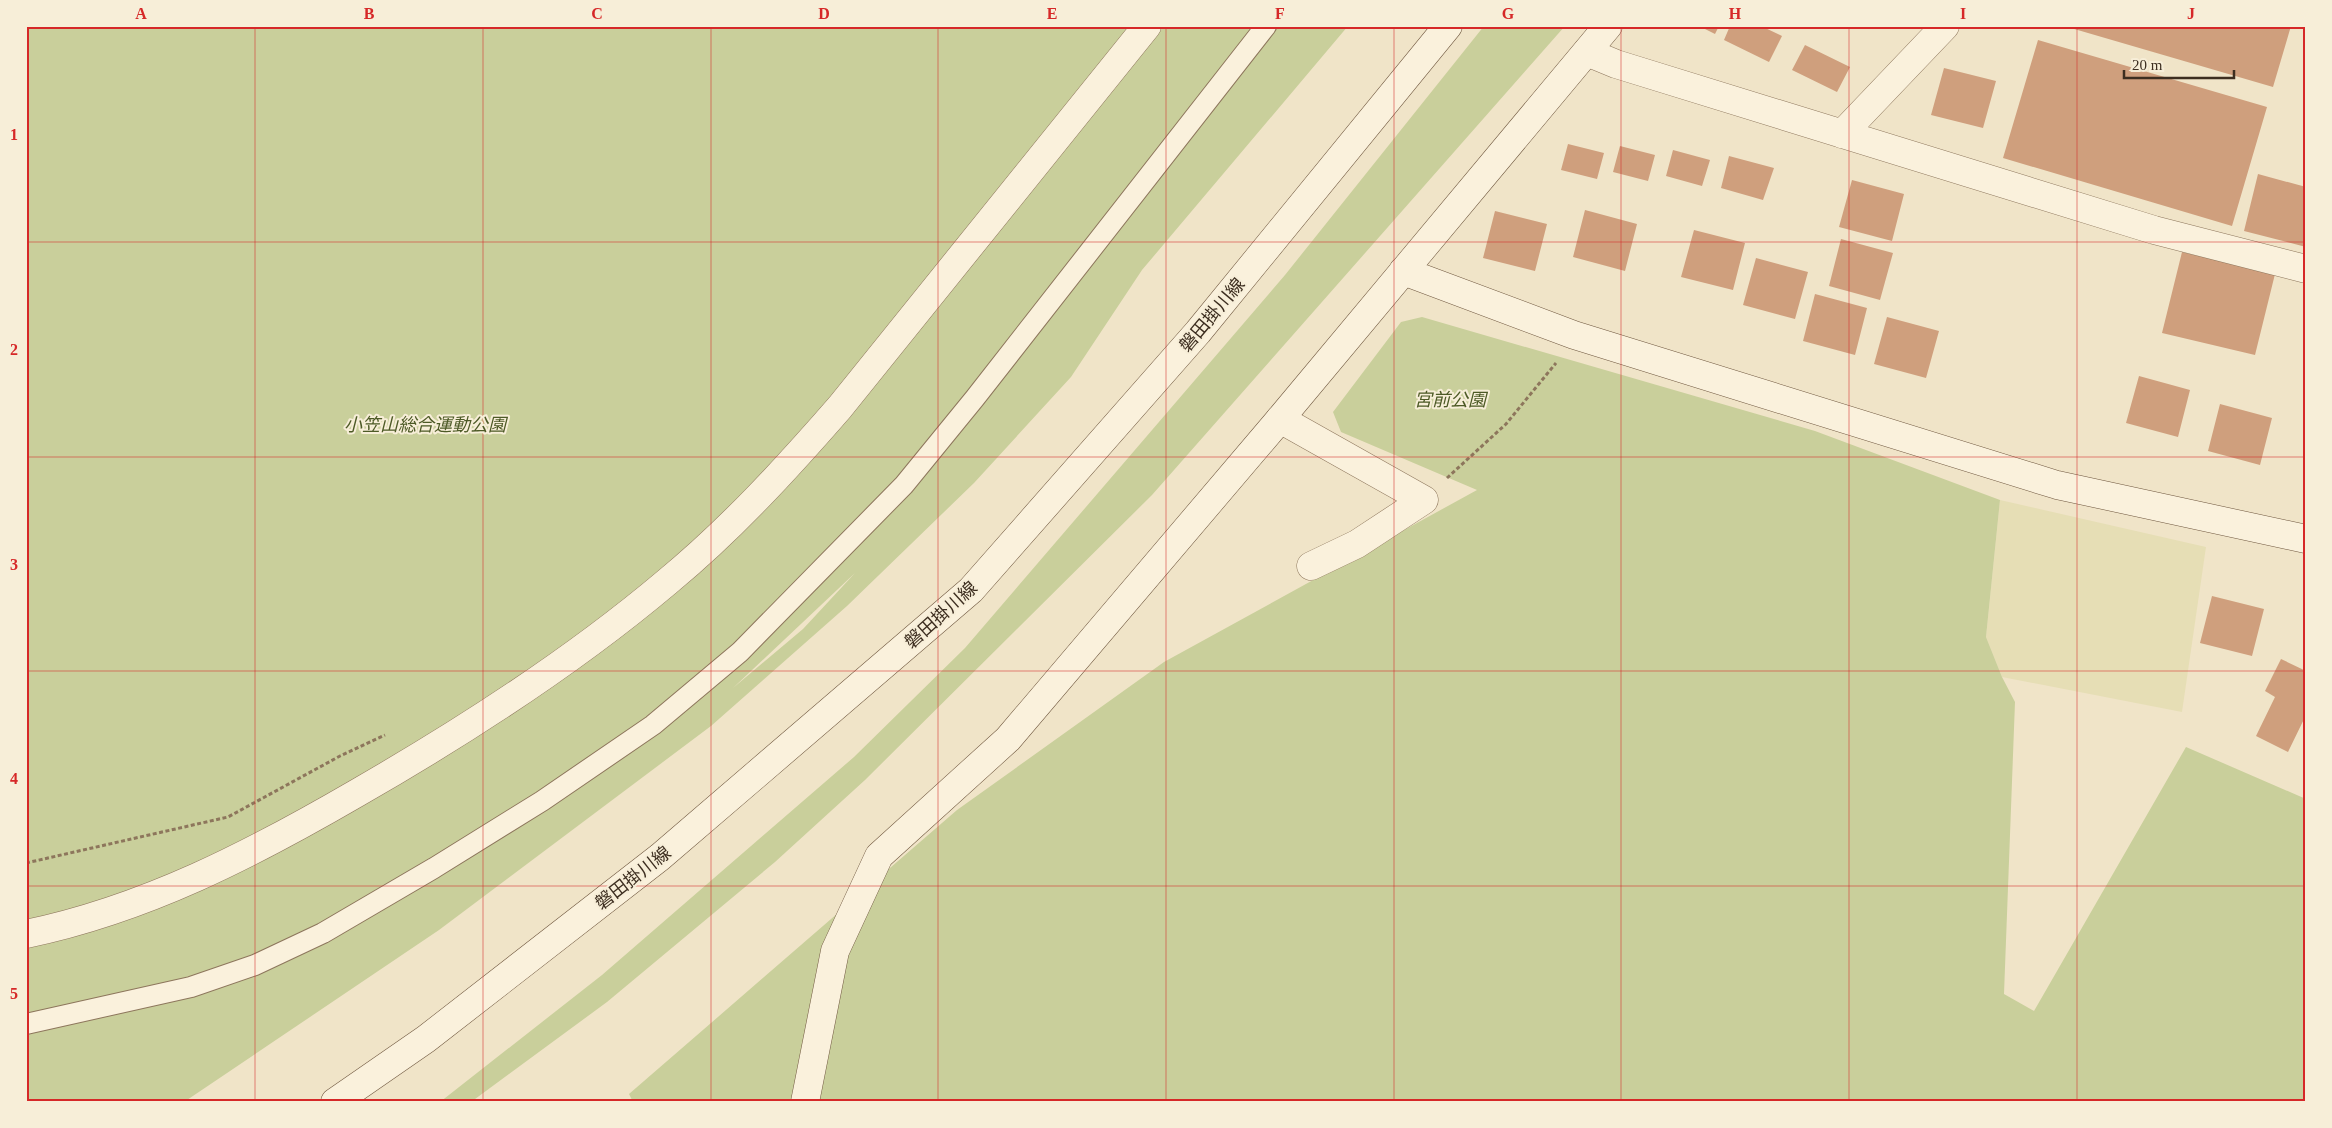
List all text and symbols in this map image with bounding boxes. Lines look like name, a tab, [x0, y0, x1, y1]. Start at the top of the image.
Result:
text: A	[135, 5, 147, 22]
text: B	[364, 5, 375, 22]
text: C	[591, 5, 603, 22]
text: D	[818, 5, 830, 22]
text: E	[1047, 5, 1057, 22]
text: F	[1275, 5, 1285, 22]
text: G	[1502, 5, 1515, 22]
text: H	[1729, 5, 1742, 22]
text: I	[1960, 5, 1966, 22]
text: J	[2187, 5, 2195, 22]
scale bar	[2124, 48, 2234, 80]
text: 20 m	[2132, 57, 2163, 73]
text: 1	[10, 126, 18, 143]
street label: 磐田掛川線	[1175, 274, 1249, 356]
text: 2	[10, 341, 18, 358]
park label: 宮前公園	[1414, 390, 1489, 410]
park label: 小笠山総合運動公園	[344, 415, 509, 435]
text: 3	[10, 556, 18, 573]
street label: 磐田掛川線	[901, 577, 981, 653]
text: 4	[10, 770, 18, 787]
street label: 磐田掛川線	[591, 842, 675, 914]
text: 5	[10, 985, 18, 1002]

